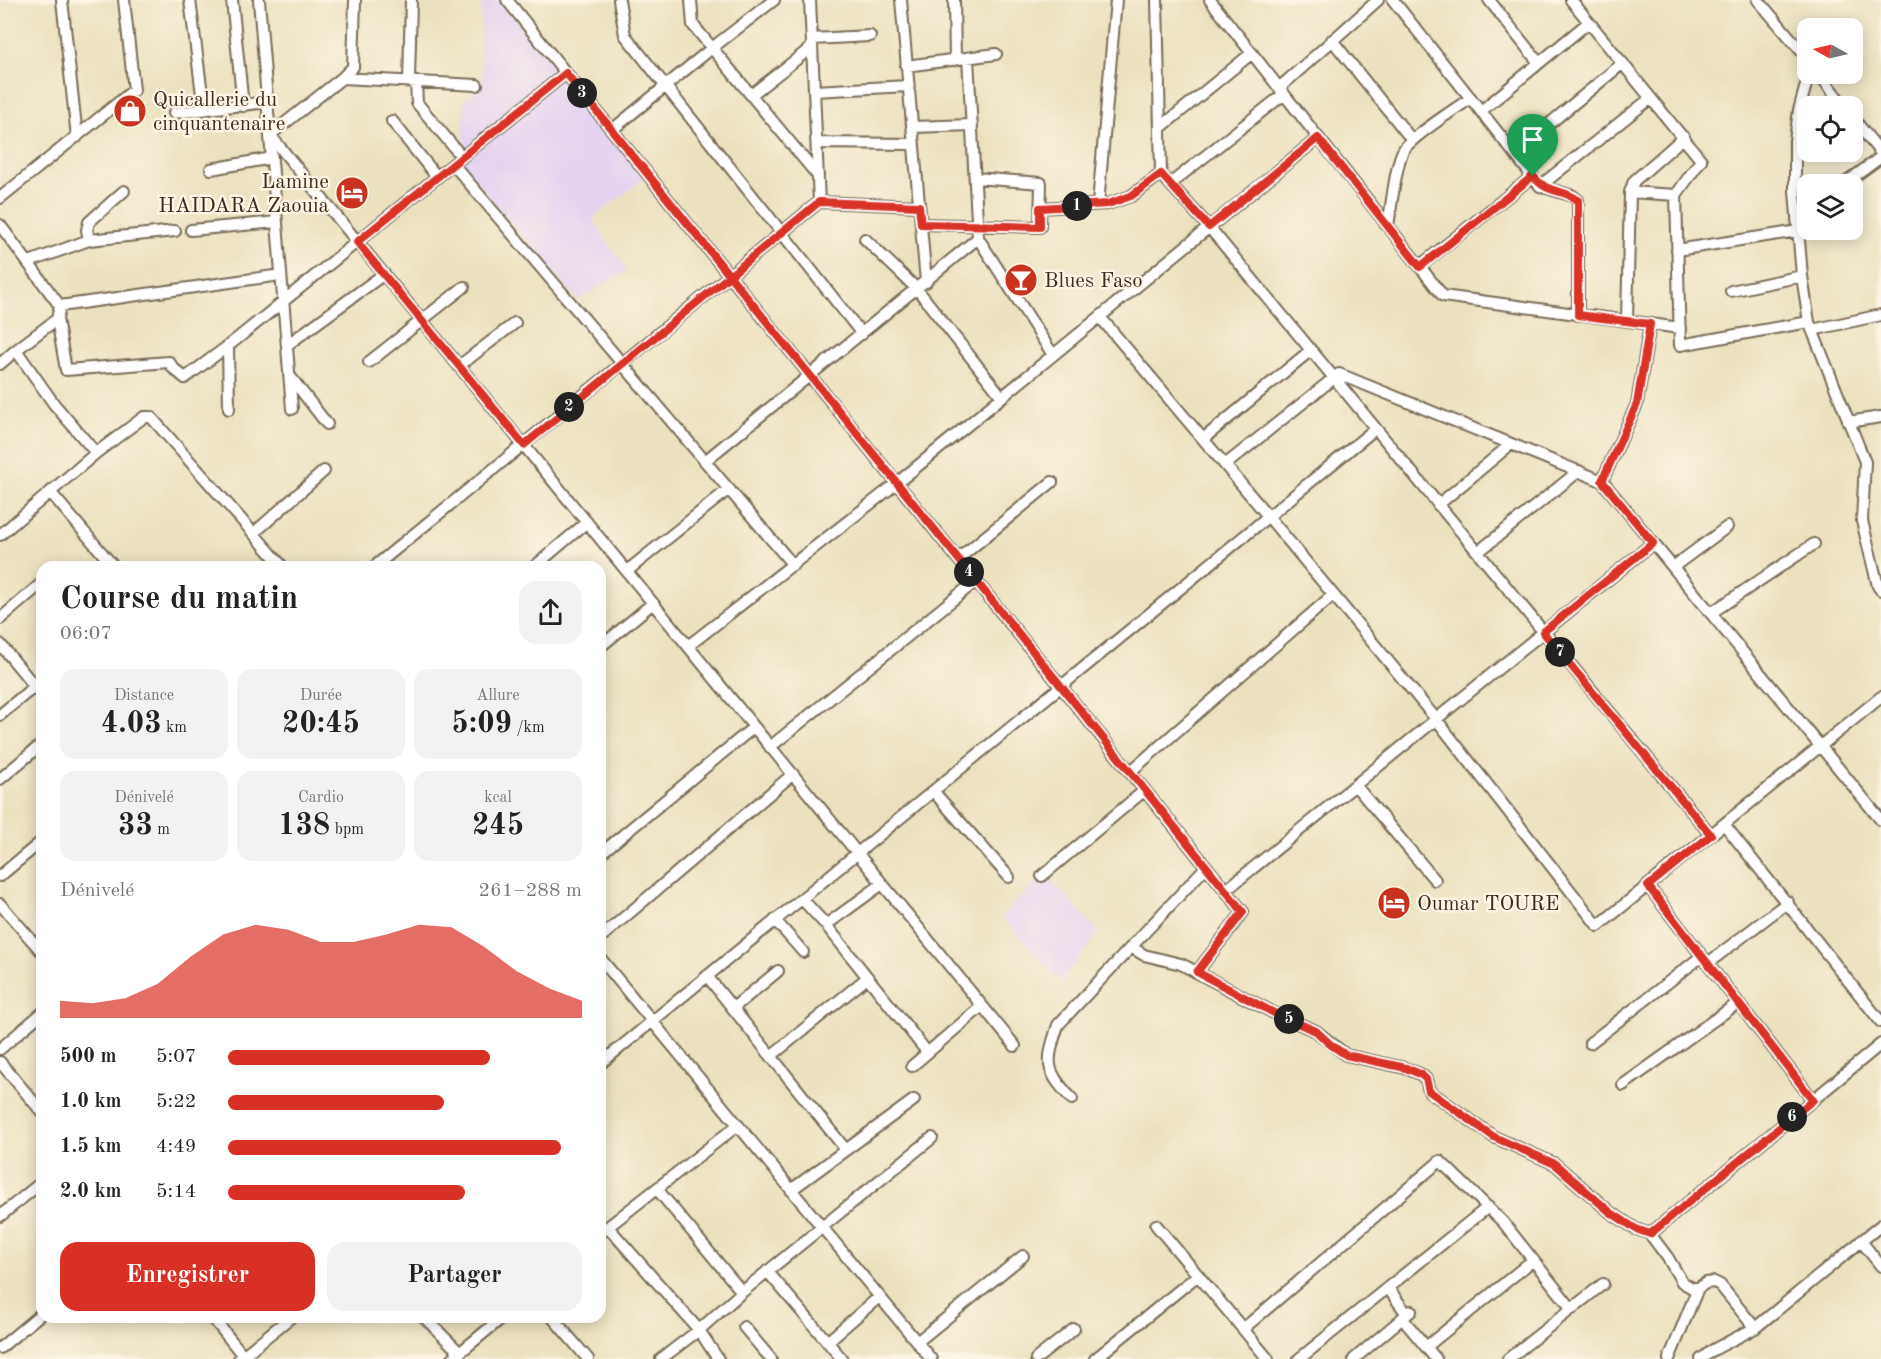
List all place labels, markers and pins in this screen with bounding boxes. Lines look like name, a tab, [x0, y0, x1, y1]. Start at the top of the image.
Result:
pin: 3	[567, 78, 597, 108]
place label: Quicallerie du cinquantenaire	[153, 90, 285, 135]
shop icon: Quicallerie du cinquantenaire	[112, 93, 148, 129]
pin	[1507, 114, 1558, 176]
place label: Lamine HAIDARA Zaouia	[158, 172, 329, 217]
hotel icon: Lamine HAIDARA Zaouia	[334, 175, 370, 211]
pin: 1	[1062, 191, 1092, 221]
bar icon: Blues Faso	[1003, 262, 1039, 298]
place label: Blues Faso	[1044, 271, 1143, 292]
pin: 2	[554, 392, 584, 422]
pin: 4	[954, 557, 984, 587]
pin: 7	[1545, 637, 1575, 667]
hotel icon: Oumar TOURE	[1376, 885, 1412, 921]
place label: Oumar TOURE	[1417, 894, 1559, 915]
pin: 5	[1274, 1004, 1304, 1034]
pin: 6	[1777, 1102, 1807, 1132]

